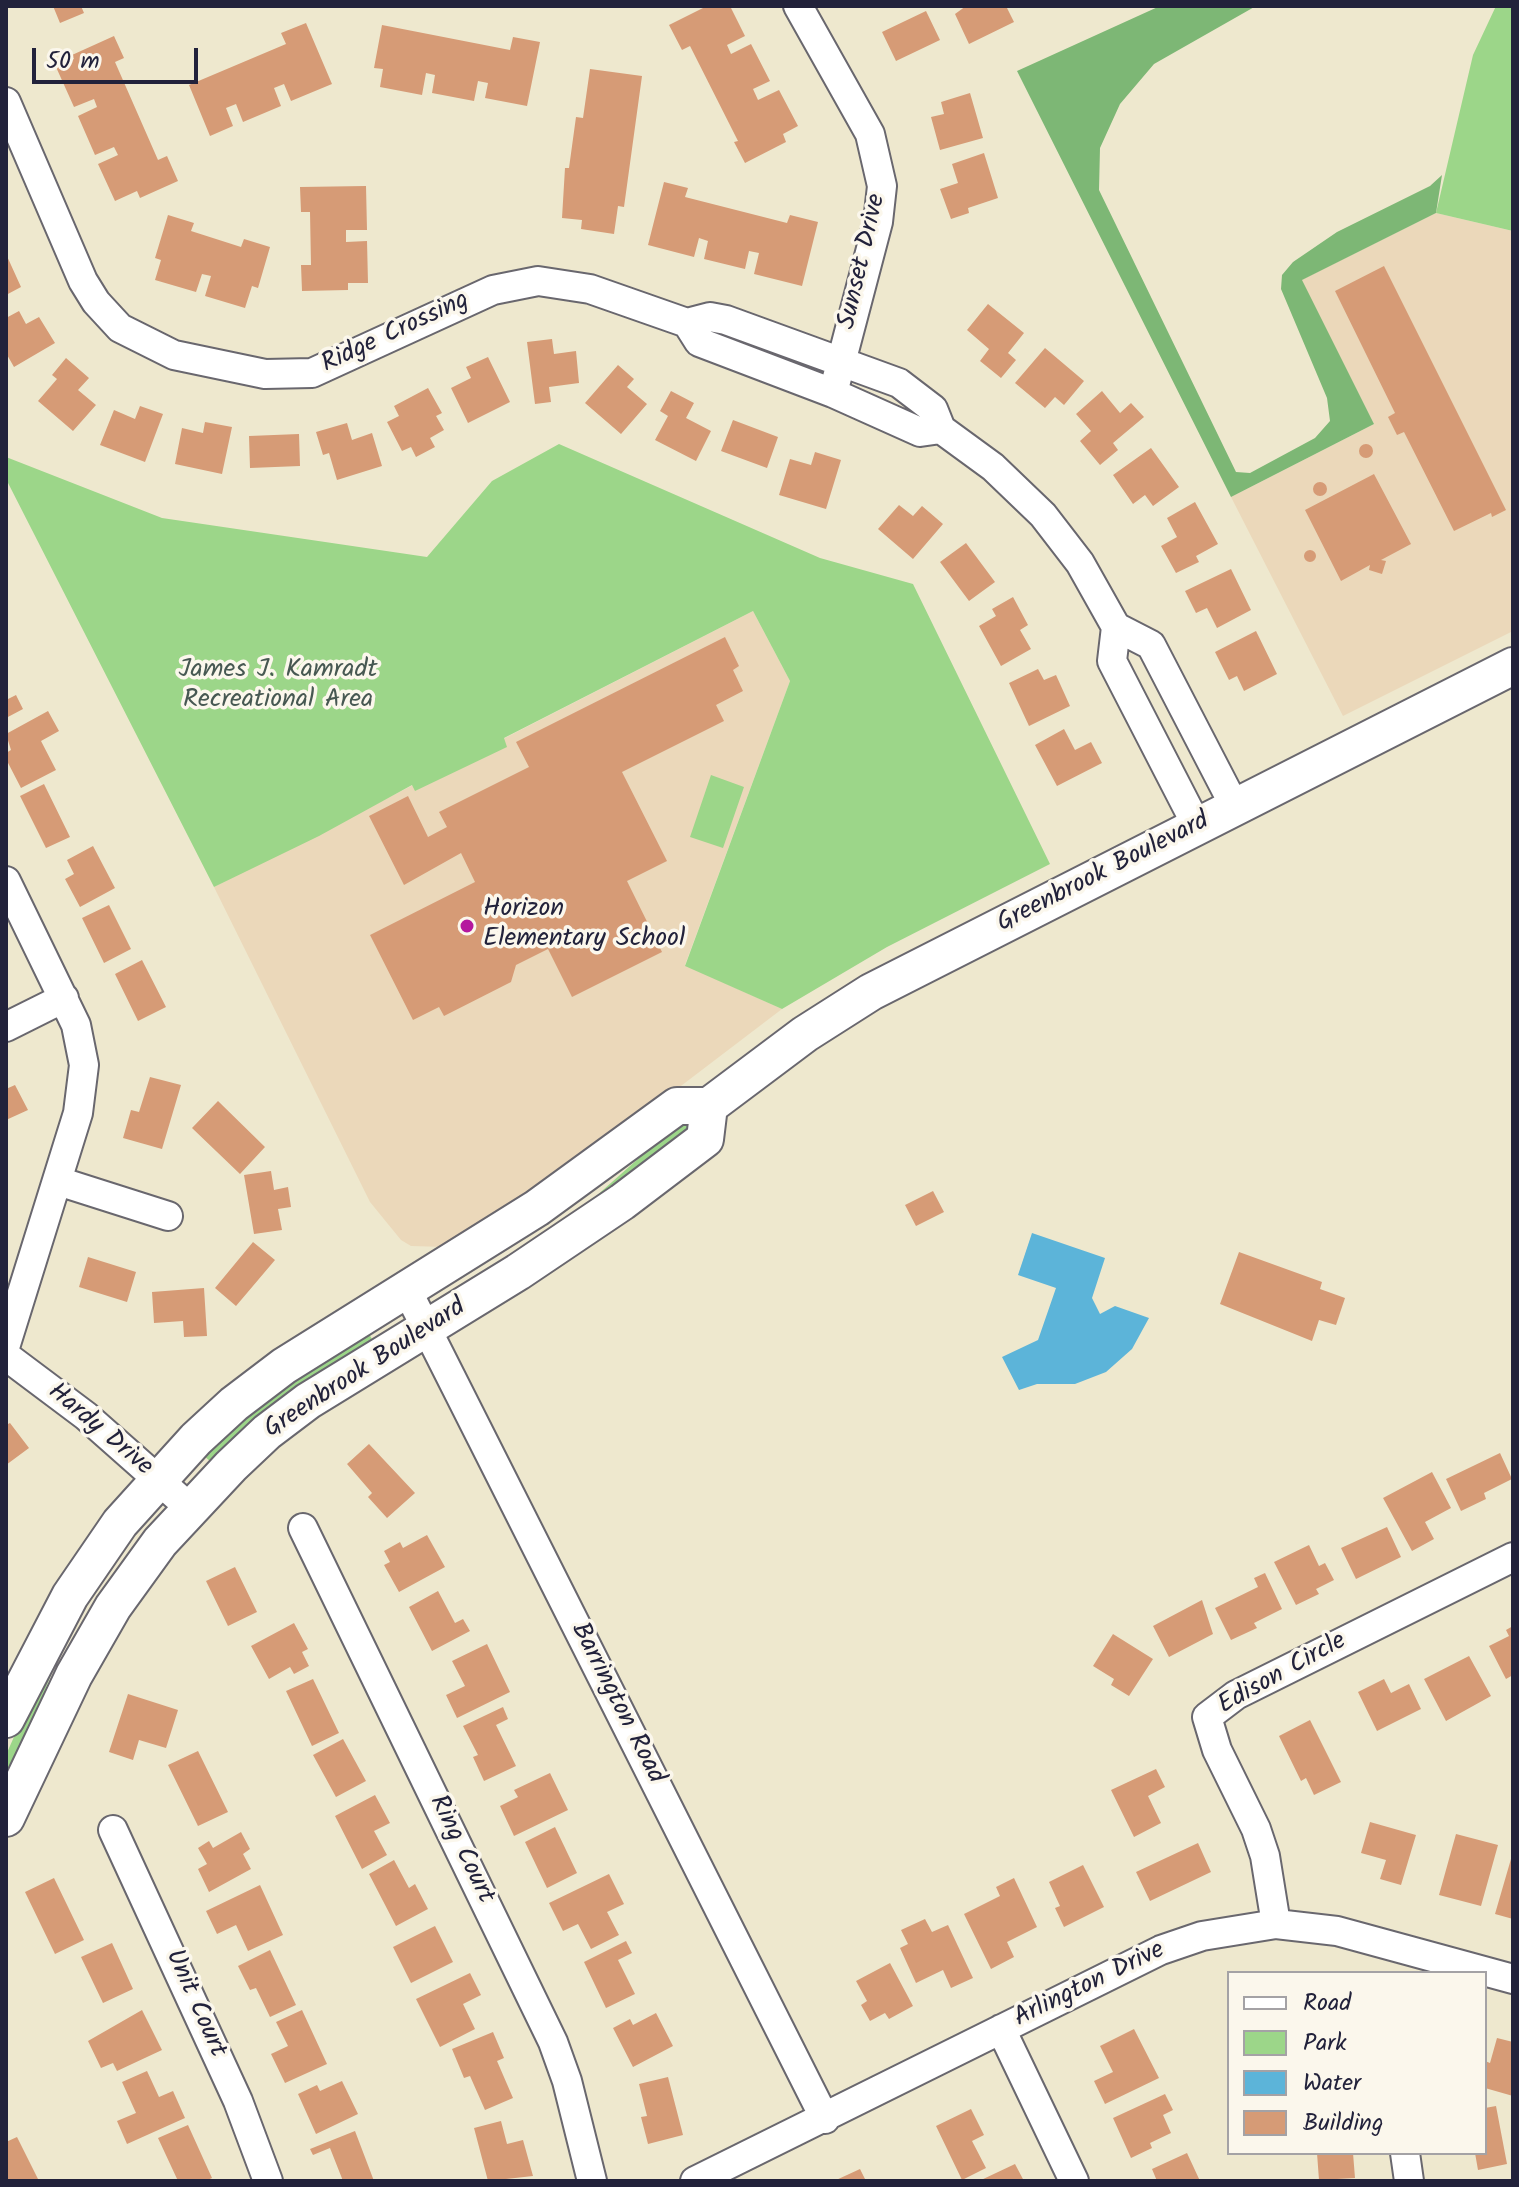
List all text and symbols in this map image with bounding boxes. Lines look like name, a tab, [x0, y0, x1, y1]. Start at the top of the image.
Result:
scale bar	[36, 32, 202, 82]
text: 50 m	[46, 42, 100, 81]
street label: Sunset Drive	[833, 191, 895, 333]
street label: Ridge Crossing	[317, 286, 475, 382]
park label: James J. Kamradt Recreational Area	[178, 656, 378, 718]
street label: Greenbrook Boulevard	[993, 807, 1215, 941]
place label: Horizon Elementary School	[483, 895, 685, 956]
marker: Horizon Elementary School	[458, 917, 476, 935]
street label: Greenbrook Boulevard	[259, 1293, 473, 1447]
street label: Hardy Drive	[40, 1378, 158, 1484]
street label: Barrington Road	[562, 1618, 670, 1790]
street label: Edison Circle	[1214, 1627, 1352, 1723]
street label: Ring Court	[420, 1791, 500, 1909]
street label: Arlington Drive	[1010, 1936, 1170, 2036]
street label: Unit Court	[156, 1945, 232, 2063]
legend	[1227, 1971, 1487, 2155]
text: Road	[1303, 1984, 1351, 2023]
text: Park	[1303, 2024, 1347, 2063]
text: Water	[1303, 2064, 1361, 2103]
text: Building	[1303, 2104, 1383, 2143]

